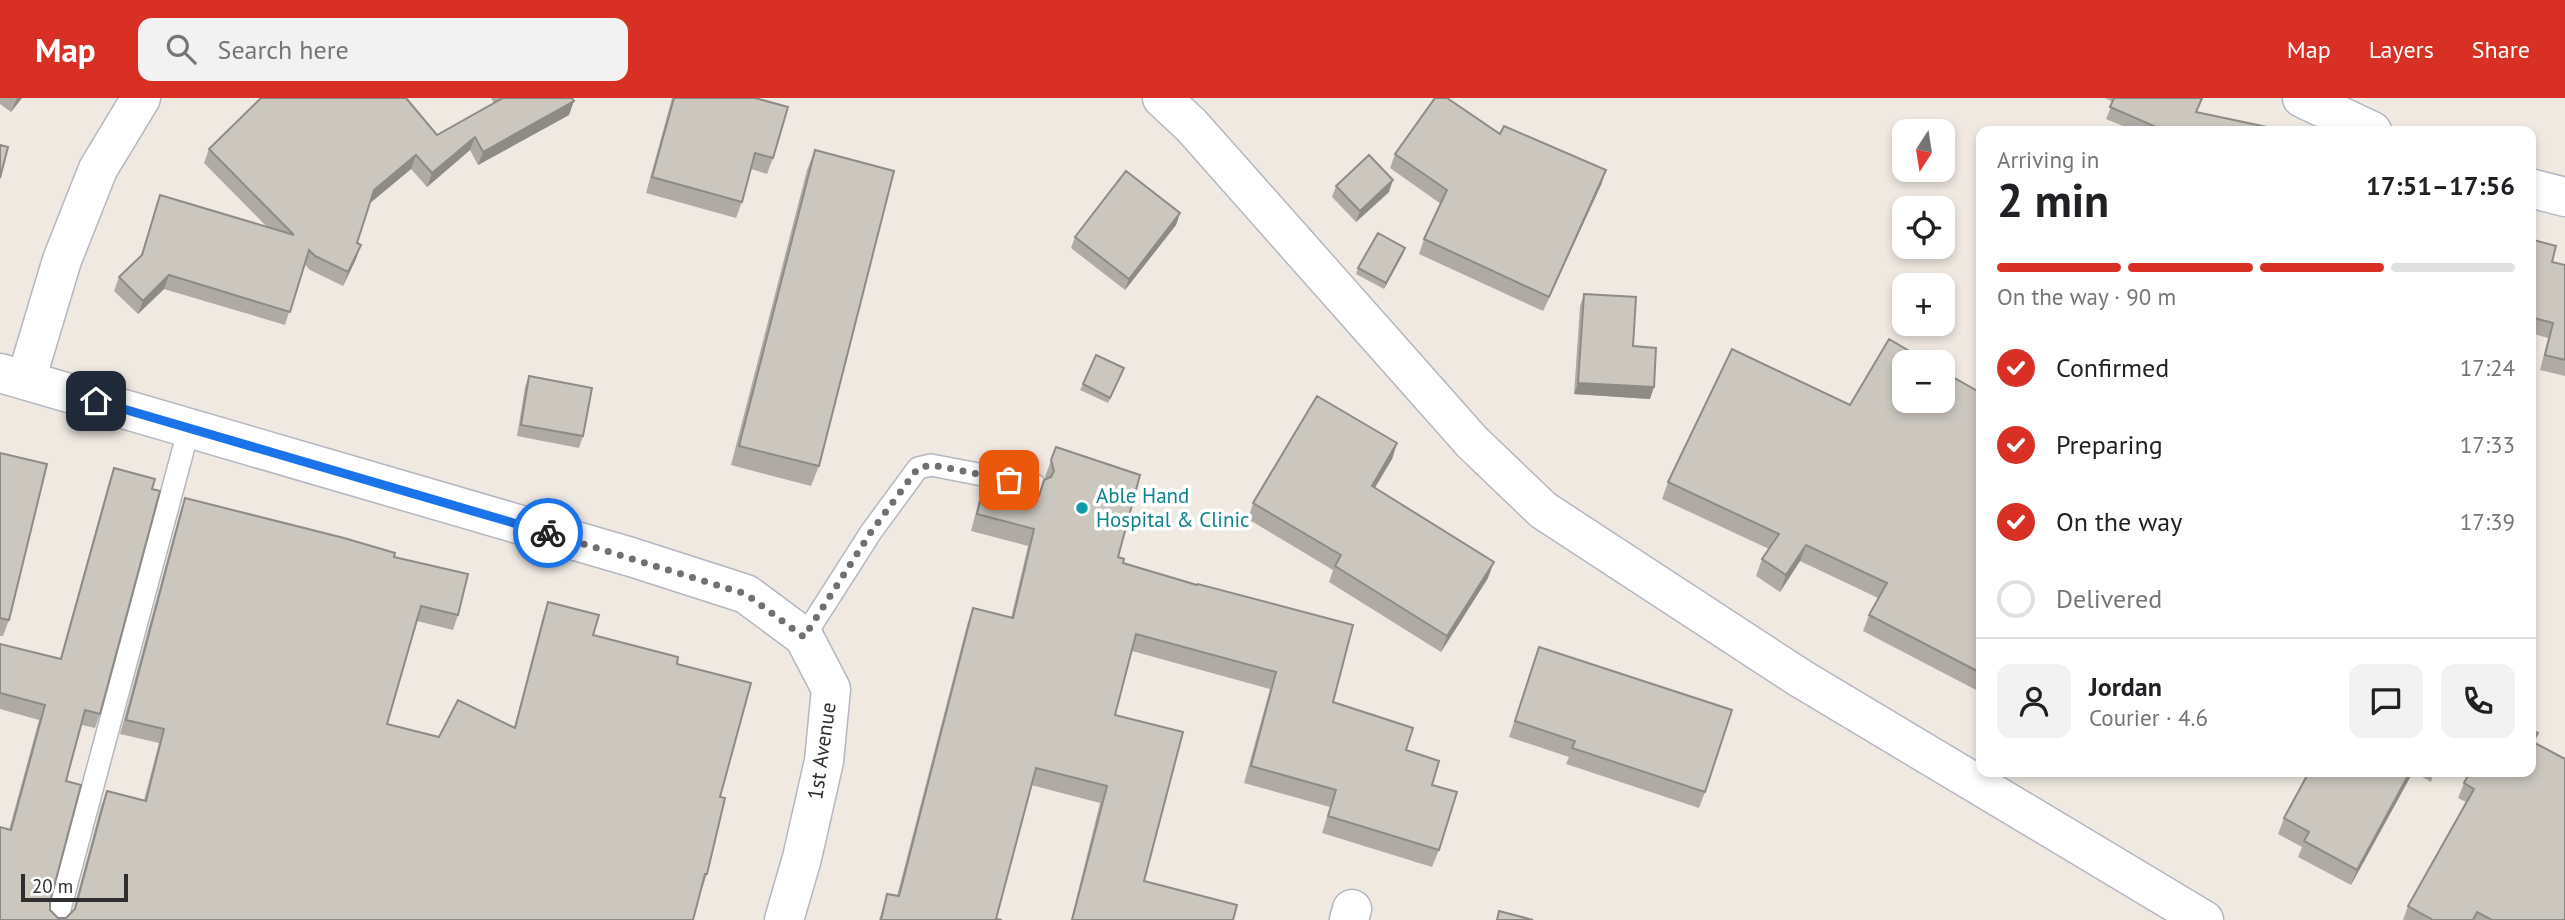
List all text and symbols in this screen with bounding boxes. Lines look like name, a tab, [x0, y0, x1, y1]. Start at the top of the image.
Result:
search box	[138, 18, 628, 81]
text: Map	[35, 28, 96, 71]
icon: search	[162, 30, 200, 68]
text: Search here	[218, 33, 349, 66]
text: Map	[2287, 34, 2331, 65]
text: Layers	[2369, 34, 2434, 65]
text: Share	[2472, 34, 2530, 65]
north arrow	[1892, 119, 1955, 182]
map controls	[1892, 119, 1955, 413]
text: Arriving in	[1997, 145, 2099, 174]
text: 17:51–17:56	[2366, 169, 2515, 202]
text: 2 min	[1997, 170, 2109, 230]
button: locate	[1892, 196, 1955, 259]
button: +	[1892, 273, 1955, 336]
text: On the way · 90 m	[1997, 282, 2176, 311]
icon: check	[1997, 349, 2035, 387]
button: −	[1892, 350, 1955, 413]
text: Confirmed	[2056, 351, 2169, 384]
text: 17:24	[2460, 353, 2515, 382]
pin	[66, 371, 126, 431]
icon: home	[77, 382, 115, 420]
icon: check	[1997, 426, 2035, 464]
text: Preparing	[2056, 428, 2163, 461]
text: 17:33	[2460, 430, 2515, 459]
pin	[979, 450, 1039, 510]
icon: bag	[990, 461, 1028, 499]
place label: Able Hand Hospital & Clinic	[1096, 482, 1250, 533]
courier	[513, 498, 583, 568]
marker: Able Hand Hospital & Clinic	[1074, 500, 1090, 516]
icon: check	[1997, 503, 2035, 541]
text: On the way	[2056, 505, 2182, 538]
text: 17:39	[2460, 507, 2515, 536]
icon: bike	[529, 514, 567, 552]
text: Delivered	[2056, 582, 2162, 615]
button: person	[1997, 664, 2071, 738]
button: chat	[2349, 664, 2423, 738]
button: phone	[2441, 664, 2515, 738]
text: Jordan	[2089, 670, 2162, 703]
street label: 1st Avenue	[801, 701, 842, 801]
text: Courier · 4.6	[2089, 703, 2208, 732]
scale bar	[21, 871, 128, 903]
text: 20 m	[32, 874, 73, 898]

